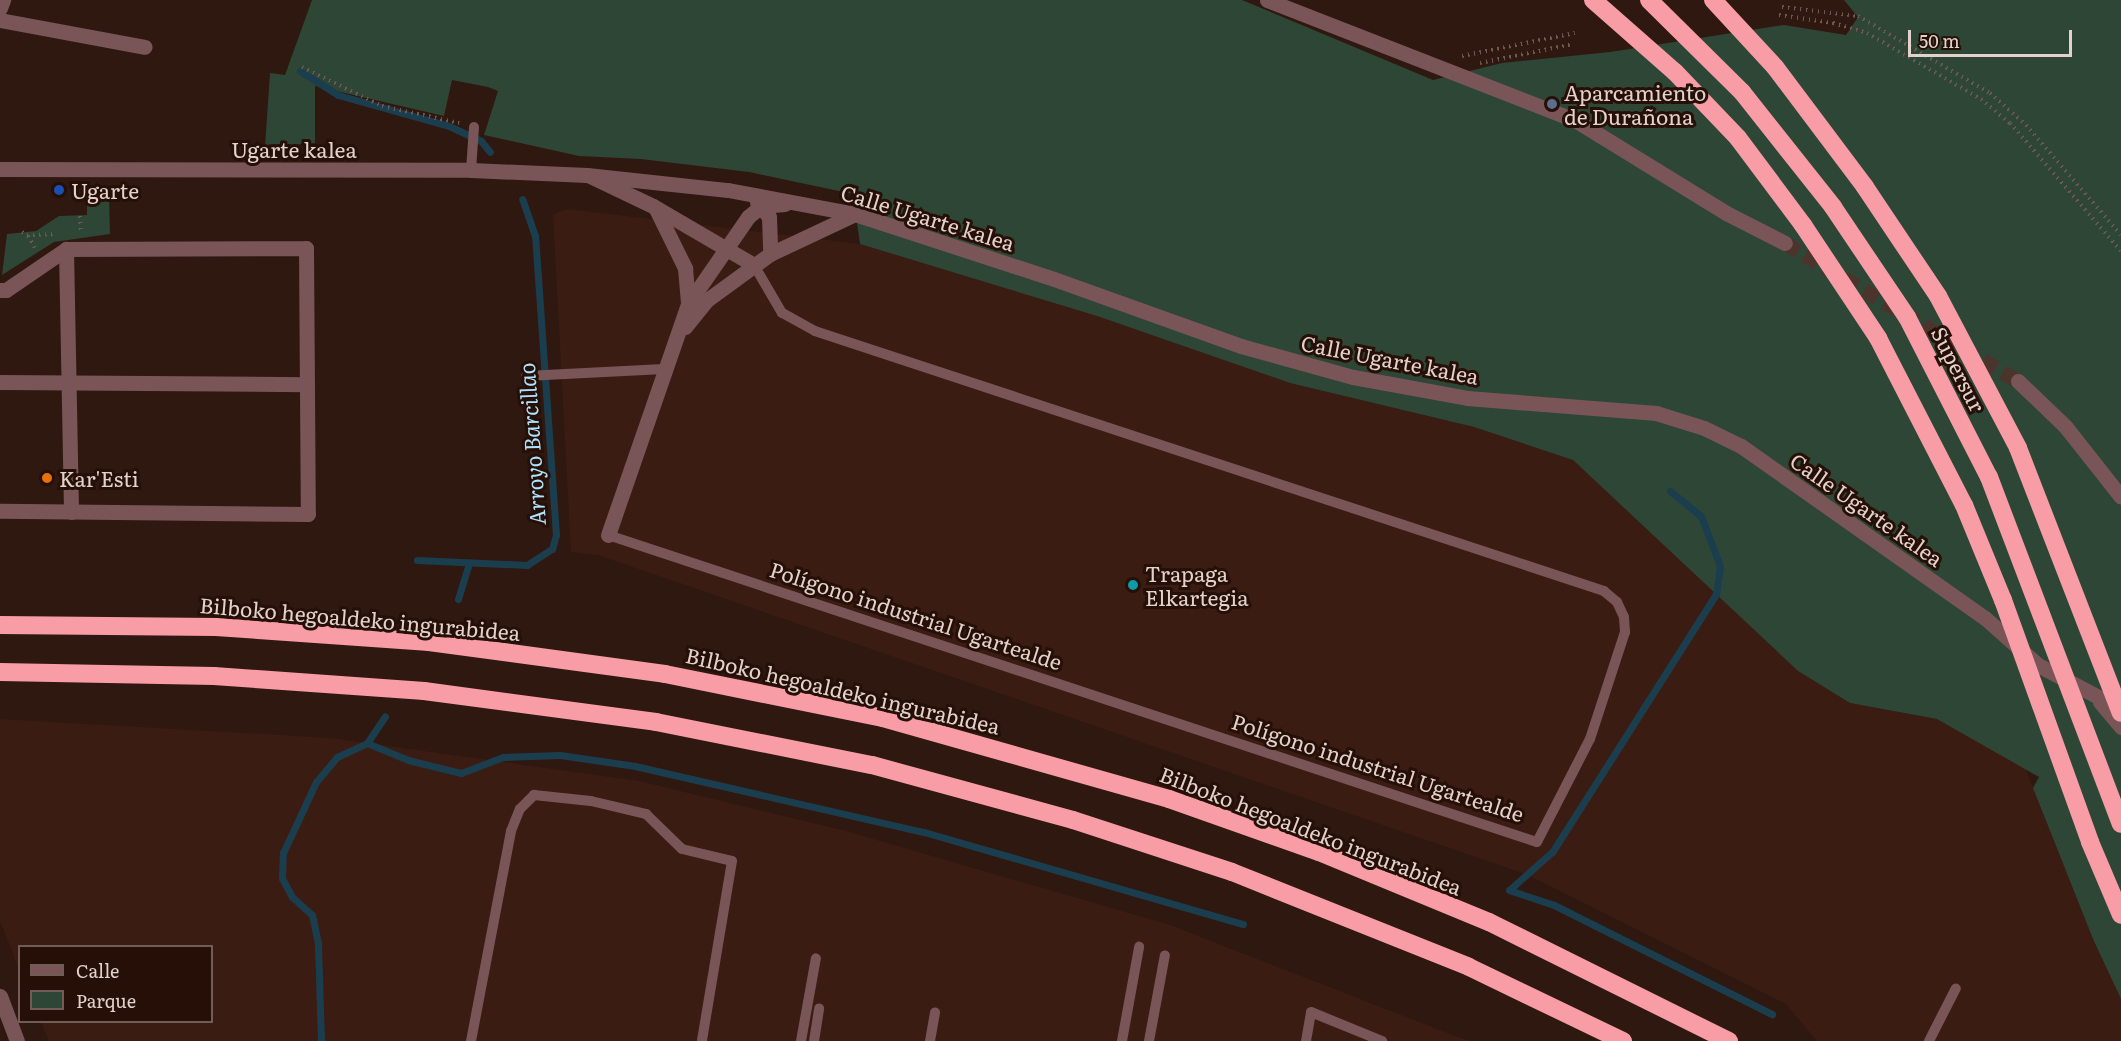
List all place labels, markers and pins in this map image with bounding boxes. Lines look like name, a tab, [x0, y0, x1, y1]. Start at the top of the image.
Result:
place label: Aparcamiento de Durañona	[1564, 79, 1706, 129]
marker: Aparcamiento de Durañona	[1545, 97, 1559, 111]
place label: Ugarte	[71, 177, 139, 203]
marker: Ugarte	[52, 183, 66, 197]
place label: Kar'Esti	[59, 465, 139, 491]
marker: Kar'Esti	[40, 471, 54, 485]
place label: Trapaga Elkartegia	[1145, 560, 1248, 610]
marker: Trapaga Elkartegia	[1126, 578, 1140, 592]

